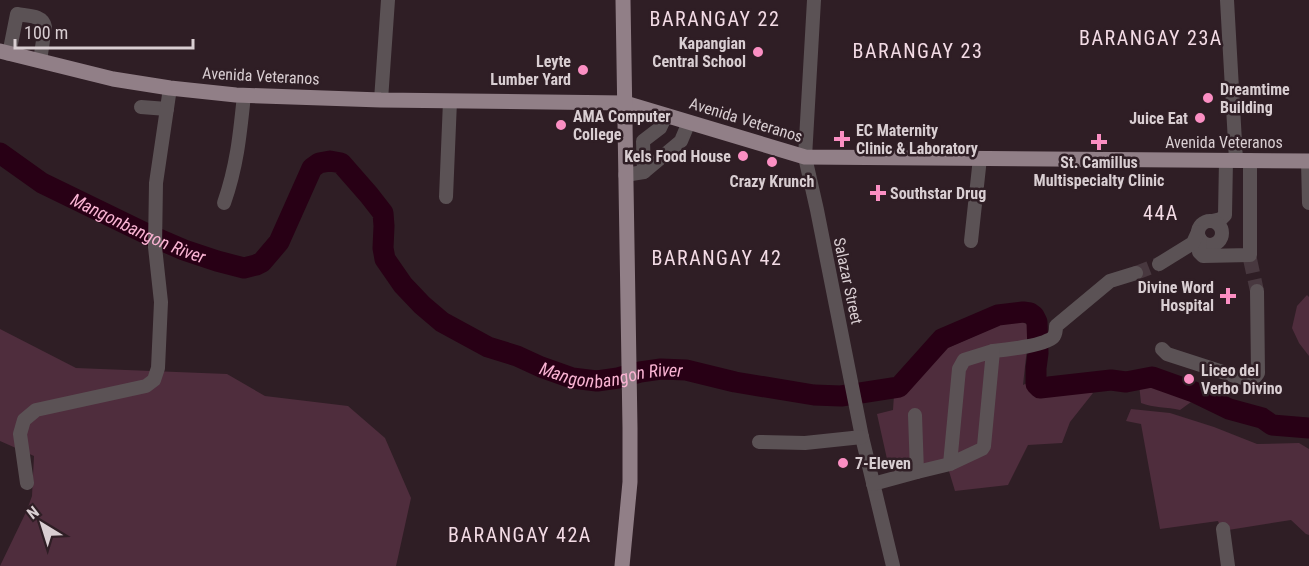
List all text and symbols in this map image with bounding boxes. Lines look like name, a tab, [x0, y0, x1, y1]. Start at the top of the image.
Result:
district label: BARANGAY 22	[650, 7, 780, 31]
scale bar	[15, 12, 194, 50]
text: 100 m	[24, 22, 68, 43]
district label: BARANGAY 23A	[1079, 26, 1223, 50]
place label: Kapangian Central School	[652, 34, 746, 71]
district label: BARANGAY 23	[853, 39, 983, 63]
marker: Kapangian Central School	[751, 45, 765, 59]
place label: Leyte Lumber Yard	[490, 52, 571, 89]
street label: Avenida Veteranos	[202, 63, 320, 89]
marker: Leyte Lumber Yard	[576, 63, 590, 77]
place label: Dreamtime Building	[1220, 80, 1290, 117]
marker: Dreamtime Building	[1201, 91, 1215, 105]
street label: Avenida Veteranos	[687, 94, 805, 146]
place label: AMA Computer College	[573, 107, 671, 144]
place label: Juice Eat	[1129, 109, 1188, 128]
marker: Juice Eat	[1193, 111, 1207, 125]
marker: AMA Computer College	[554, 118, 568, 132]
place label: EC Maternity Clinic & Laboratory	[856, 121, 978, 158]
marker: EC Maternity Clinic & Laboratory	[833, 130, 851, 148]
marker: St. Camillus Multispecialty Clinic	[1090, 133, 1108, 151]
street label: Avenida Veteranos	[1165, 133, 1283, 152]
place label: Kels Food House	[624, 147, 731, 166]
marker: Kels Food House	[736, 149, 750, 163]
place label: St. Camillus Multispecialty Clinic	[1034, 153, 1164, 190]
marker: Crazy Krunch	[765, 155, 779, 169]
place label: Crazy Krunch	[730, 172, 815, 191]
place label: Southstar Drug	[890, 184, 986, 203]
marker: Southstar Drug	[871, 186, 885, 200]
water label: Mangonbangon River	[68, 188, 209, 267]
district label: 44A	[1143, 201, 1179, 225]
street label: Salazar Street	[830, 236, 866, 326]
district label: BARANGAY 42	[652, 246, 782, 270]
place label: Divine Word Hospital	[1138, 278, 1214, 315]
marker: Divine Word Hospital	[1219, 287, 1237, 305]
water label: Mangonbangon River	[537, 357, 684, 392]
place label: Liceo del Verbo Divino	[1201, 361, 1283, 398]
marker: Liceo del Verbo Divino	[1182, 372, 1196, 386]
place label: 7-Eleven	[855, 454, 911, 473]
marker: 7-Eleven	[836, 456, 850, 470]
north arrow	[12, 494, 72, 554]
text: N	[23, 502, 43, 523]
district label: BARANGAY 42A	[448, 523, 592, 547]

